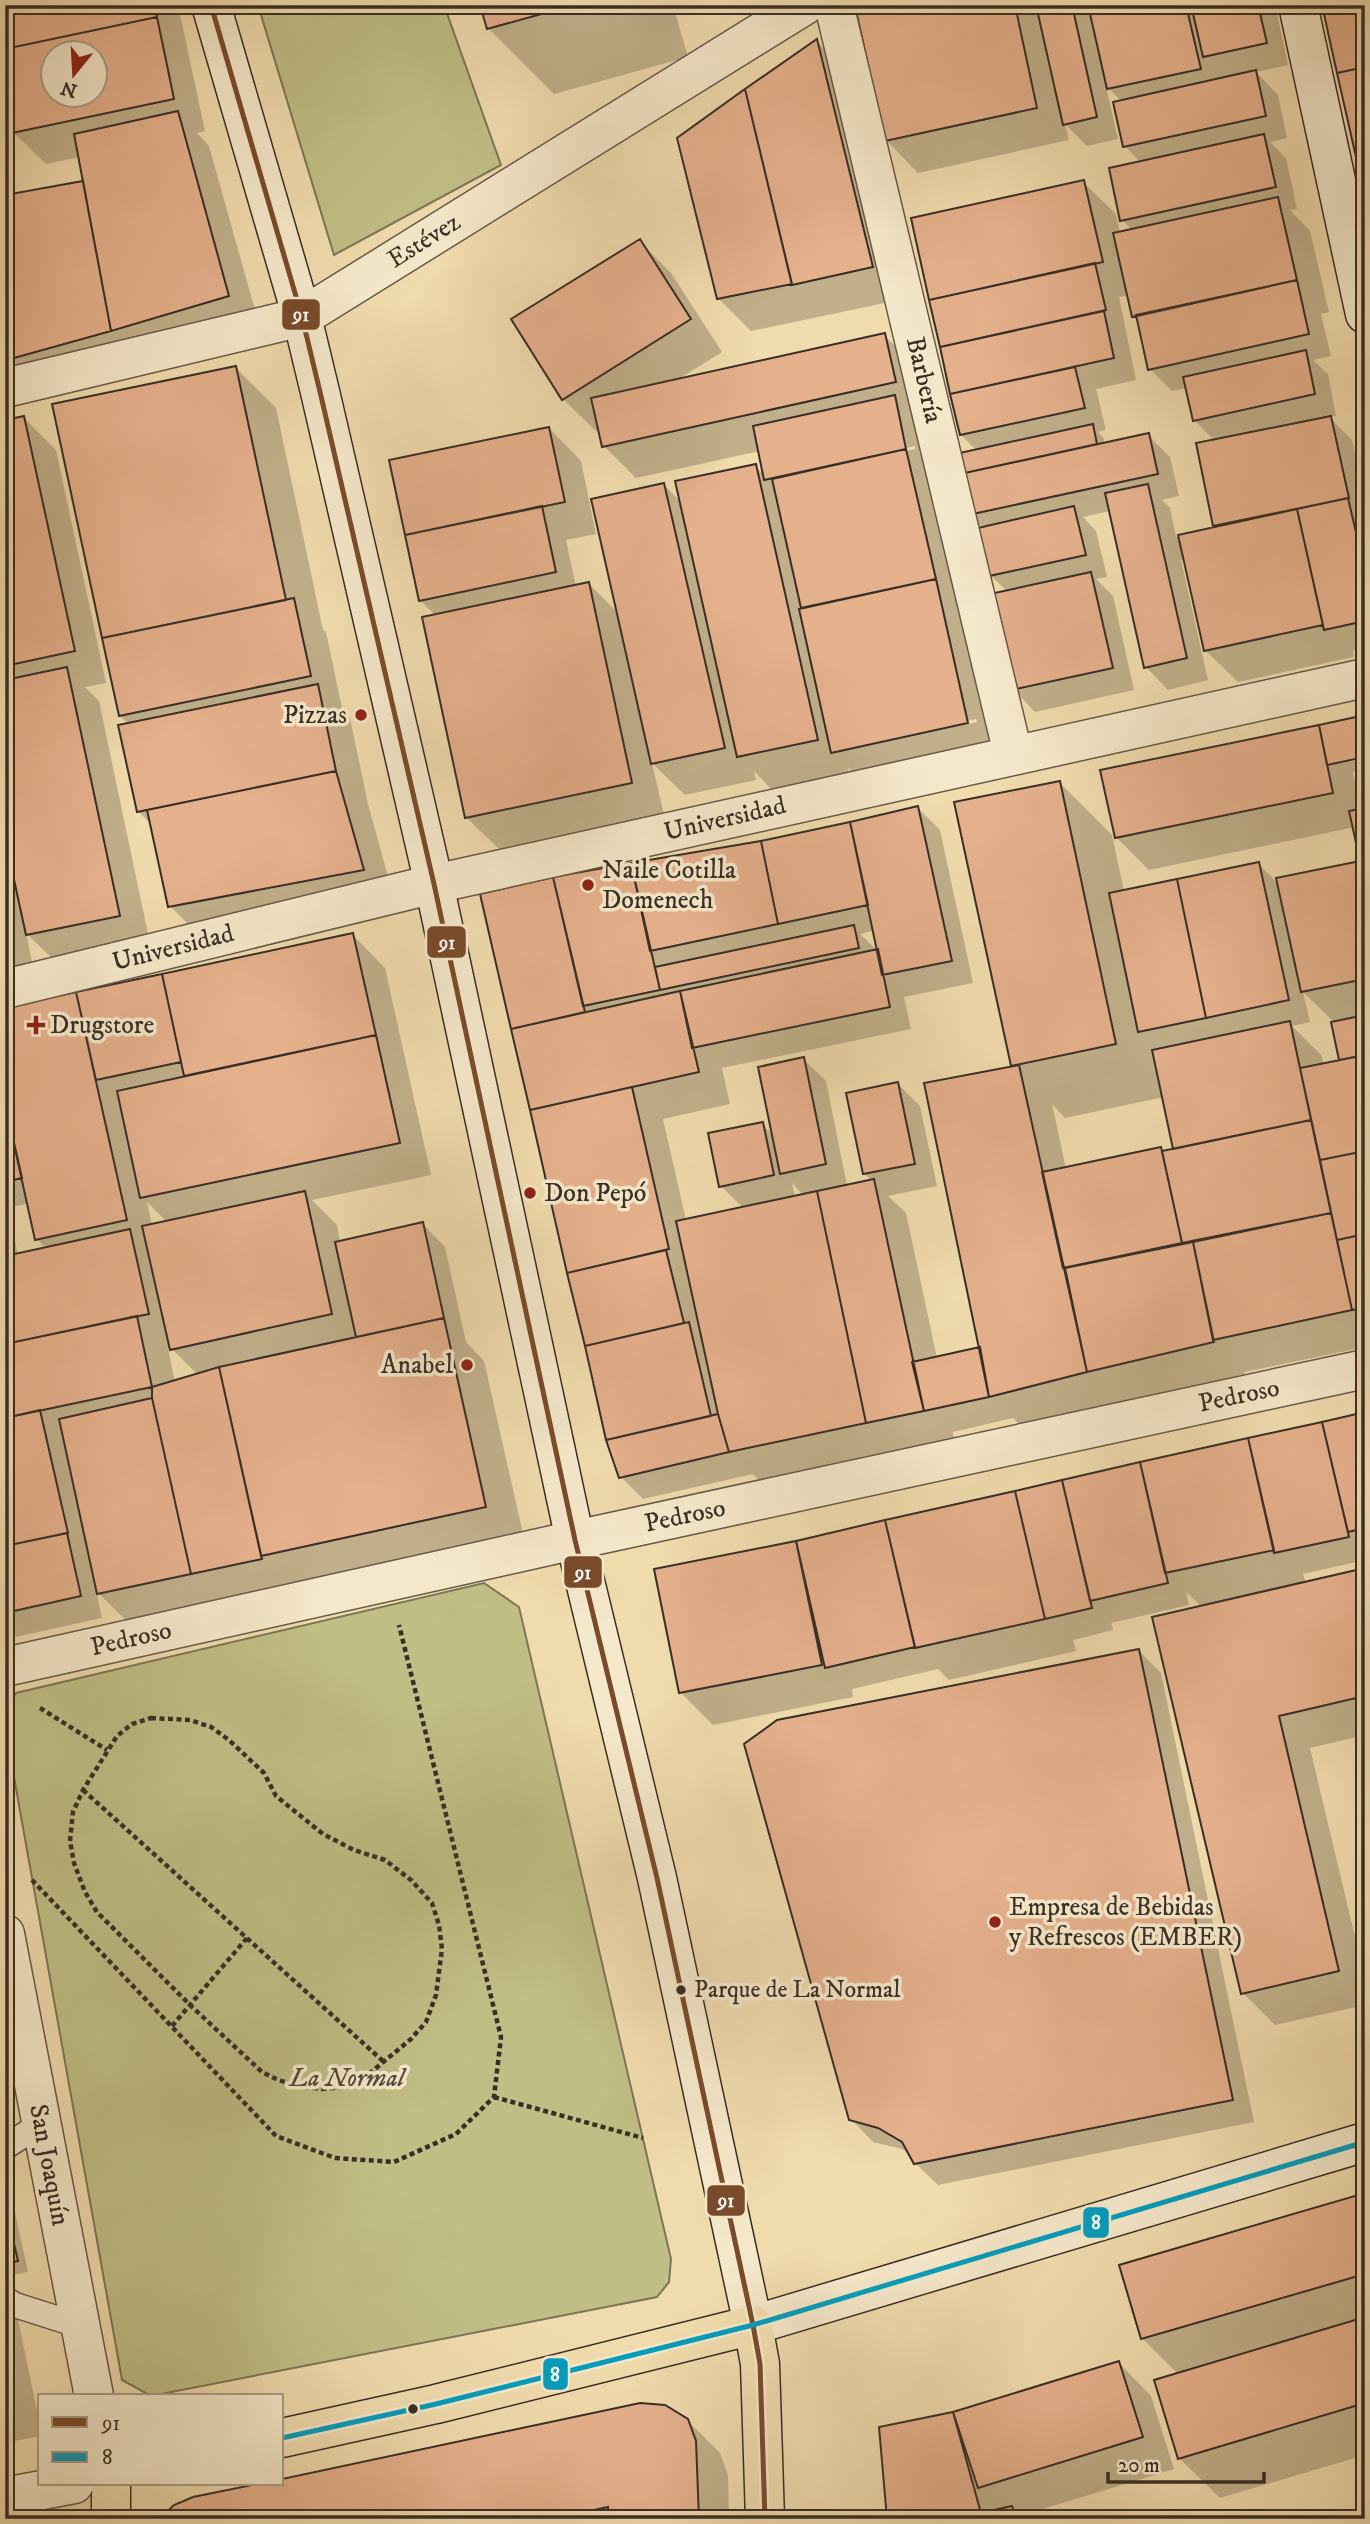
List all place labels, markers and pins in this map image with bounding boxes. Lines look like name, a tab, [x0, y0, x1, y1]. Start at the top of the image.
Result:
place label: Pizzas	[283, 699, 347, 732]
marker: Pizzas	[353, 707, 369, 723]
place label: Naile Cotilla Domenech	[602, 854, 736, 917]
marker: Naile Cotilla Domenech	[580, 877, 596, 893]
place label: Drugstore	[50, 1009, 154, 1042]
marker: Drugstore	[28, 1017, 44, 1033]
place label: Don Pepó	[544, 1177, 646, 1210]
marker: Don Pepó	[522, 1185, 538, 1201]
place label: Anabel	[381, 1349, 453, 1382]
marker: Anabel	[459, 1357, 475, 1373]
place label: Empresa de Bebidas y Refrescos (EMBER)	[1009, 1891, 1242, 1954]
marker: Empresa de Bebidas y Refrescos (EMBER)	[987, 1914, 1003, 1930]
place label: Parque de La Normal	[694, 1975, 901, 2005]
marker: Parque de La Normal	[674, 1983, 688, 1997]
unlabelled marker	[406, 2402, 420, 2416]

